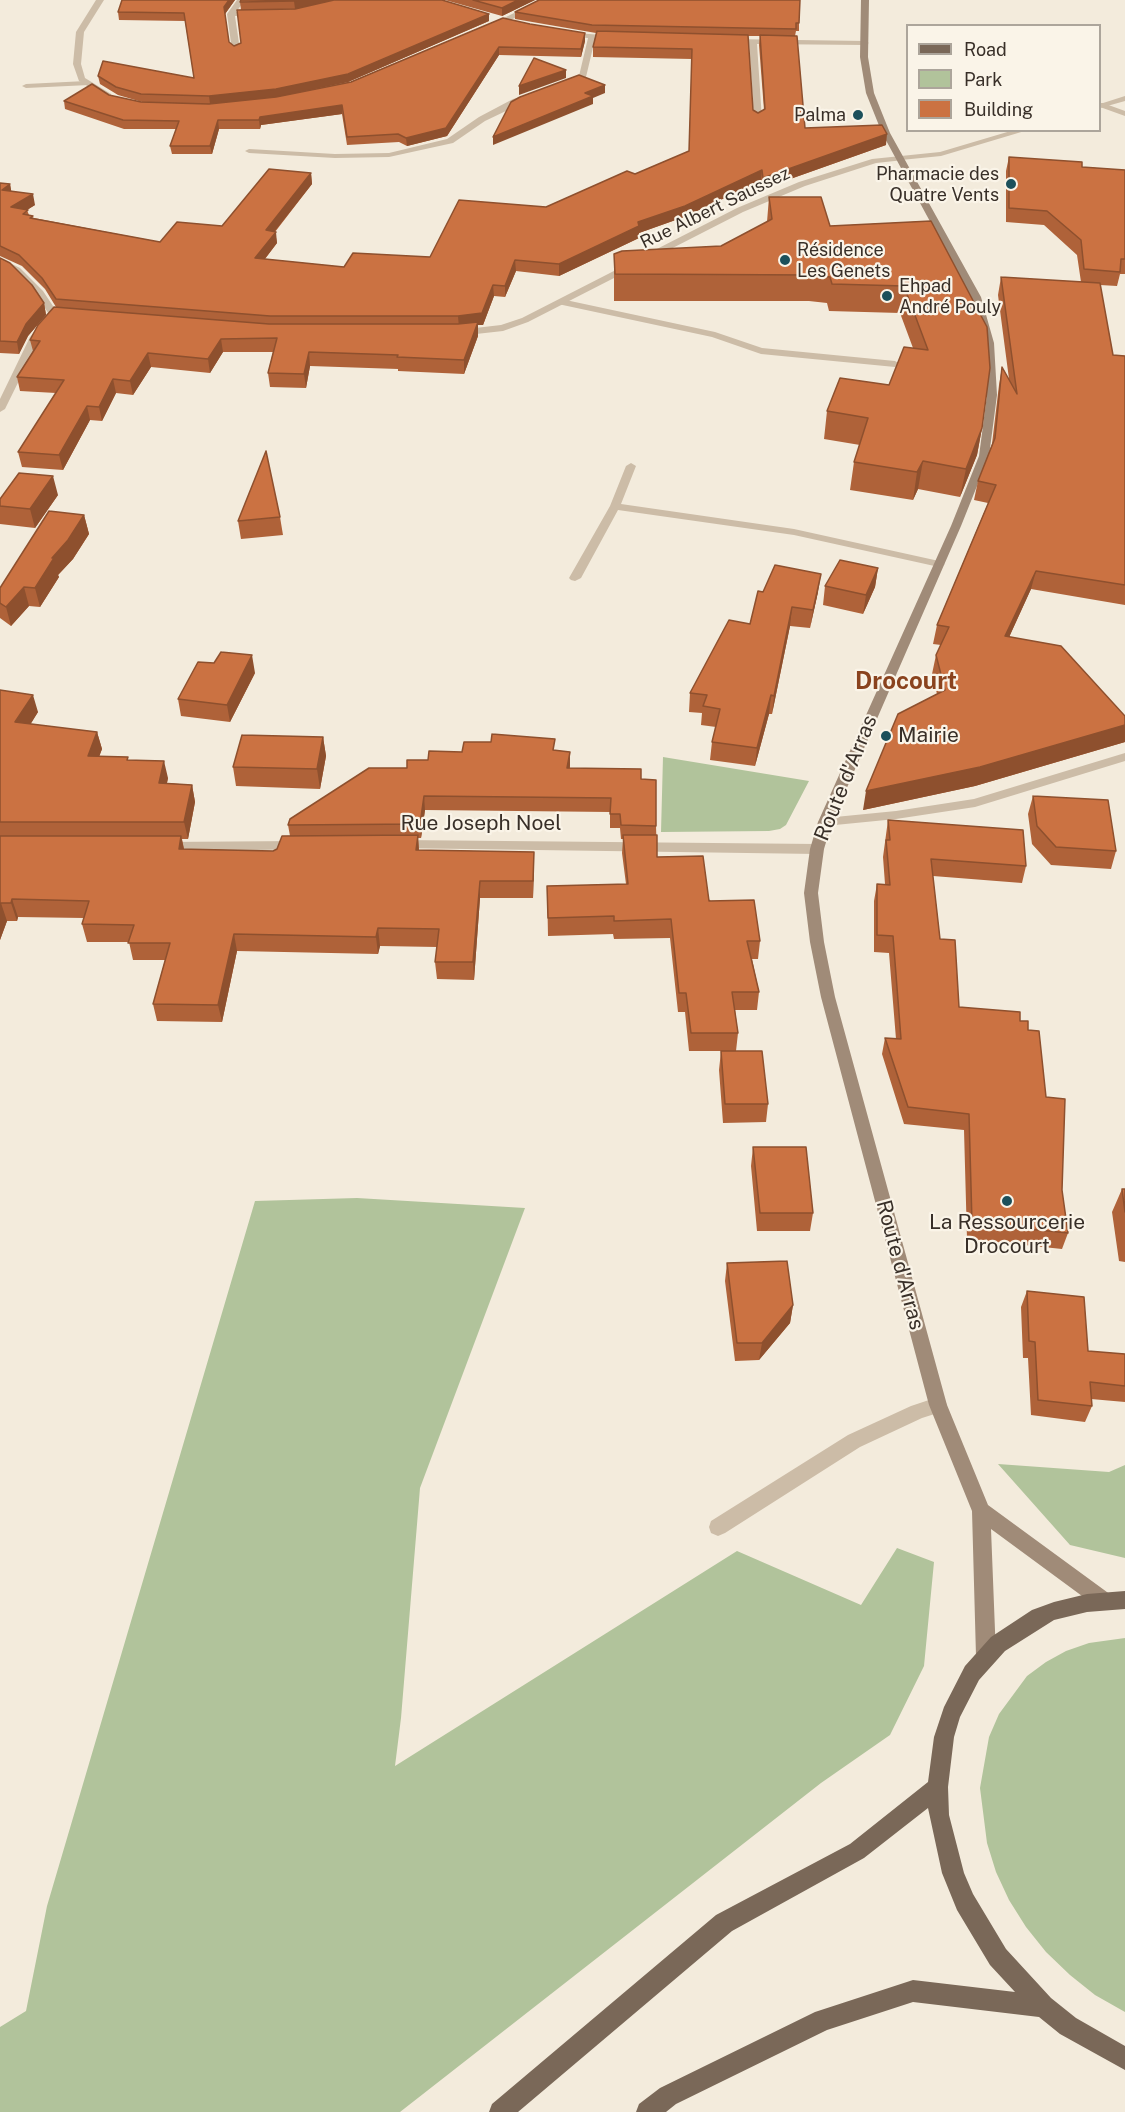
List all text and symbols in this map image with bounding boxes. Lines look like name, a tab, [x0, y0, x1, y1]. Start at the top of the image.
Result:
legend	[906, 24, 1101, 132]
text: Road	[964, 39, 1007, 60]
text: Park	[964, 69, 1002, 90]
text: Building	[964, 99, 1033, 120]
place label: Palma	[794, 104, 846, 126]
marker: Palma	[851, 108, 865, 122]
street label: Rue Albert Saussez	[637, 162, 793, 254]
place label: Pharmacie des Quatre Vents	[876, 163, 999, 206]
marker: Pharmacie des Quatre Vents	[1004, 177, 1018, 191]
place label: Résidence Les Genets	[797, 239, 890, 282]
marker: Résidence Les Genets	[778, 253, 792, 267]
place label: Ehpad André Pouly	[899, 275, 1001, 318]
marker: Ehpad André Pouly	[880, 289, 894, 303]
district label: Drocourt	[855, 668, 957, 696]
street label: Route d'Arras	[809, 711, 883, 845]
place label: Mairie	[898, 723, 959, 749]
marker: Mairie	[879, 729, 893, 743]
street label: Rue Joseph Noel	[400, 811, 562, 837]
marker: La Ressourcerie Drocourt	[1000, 1194, 1014, 1208]
street label: Route d'Arras	[871, 1197, 929, 1333]
place label: La Ressourcerie Drocourt	[929, 1210, 1085, 1260]

